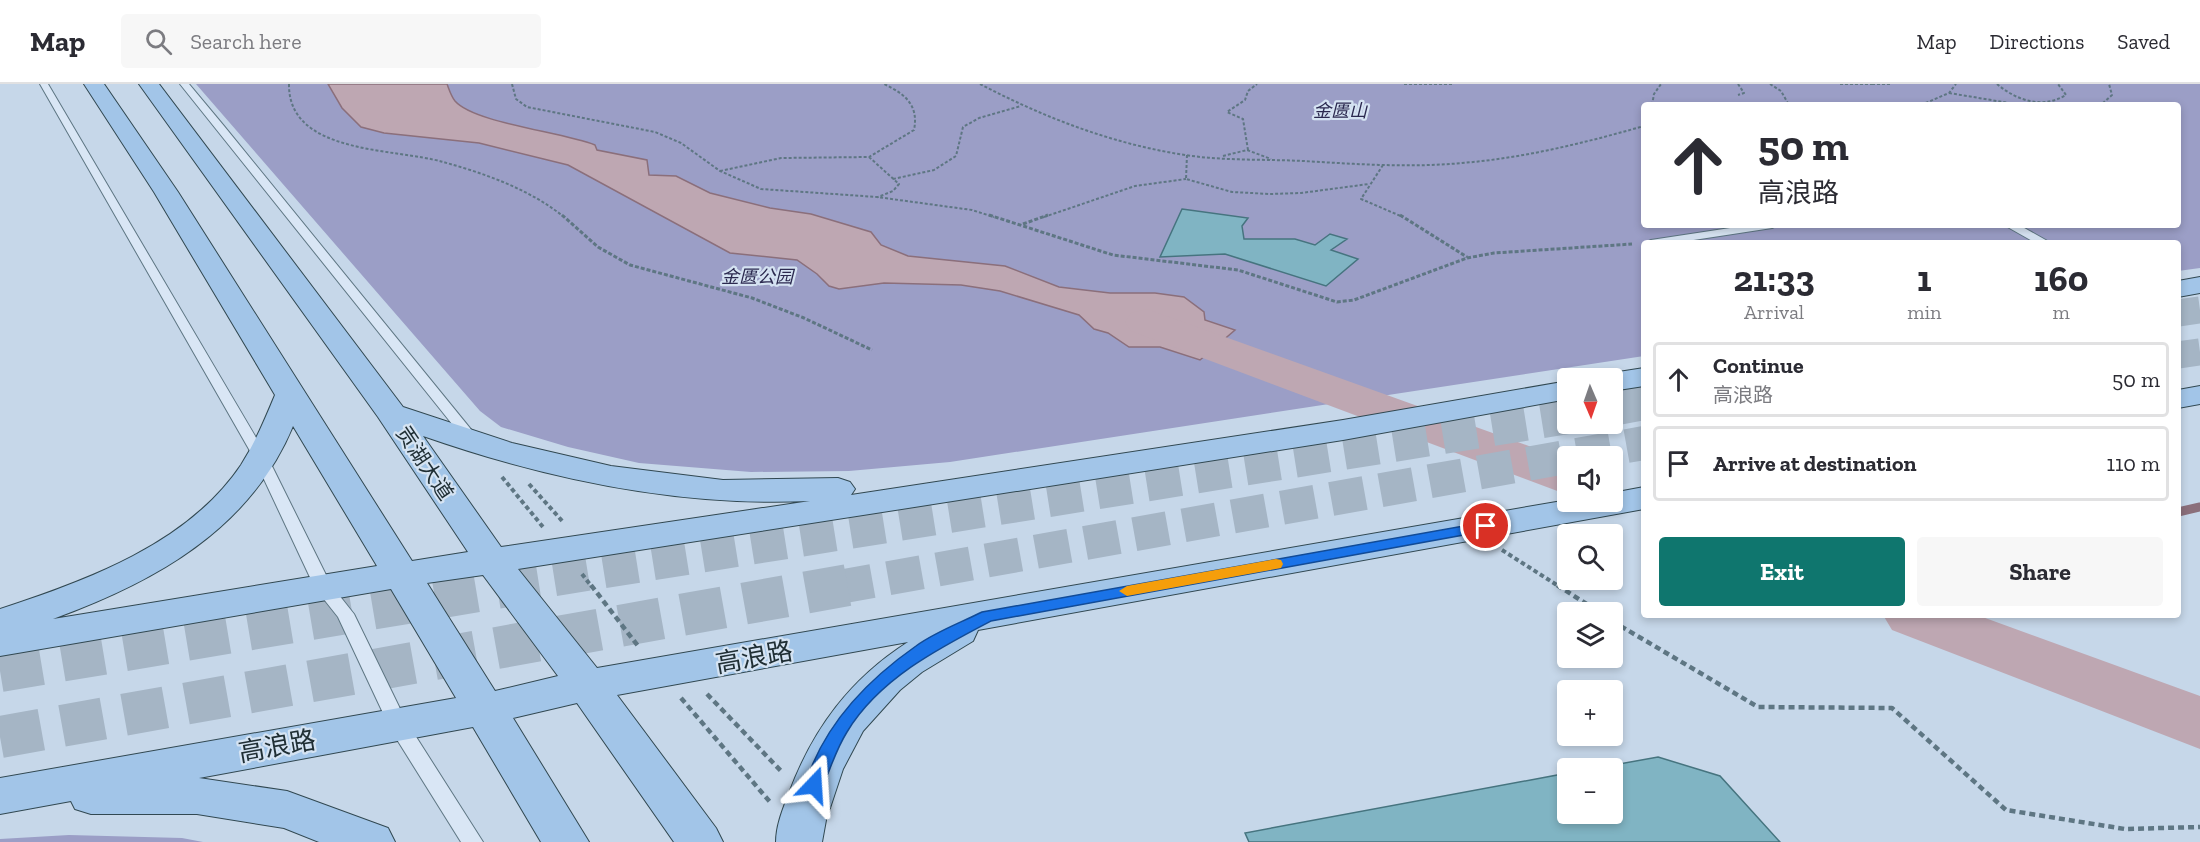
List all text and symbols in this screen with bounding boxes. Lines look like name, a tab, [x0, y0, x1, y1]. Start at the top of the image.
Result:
search box	[121, 14, 541, 68]
text: Map	[30, 25, 85, 58]
icon: search	[142, 25, 175, 58]
text: Search here	[190, 28, 302, 55]
text: Map	[1917, 29, 1957, 54]
text: Directions	[1990, 29, 2084, 54]
text: Saved	[2117, 29, 2170, 54]
park label: 金匮山	[1313, 100, 1368, 122]
text: 50 m	[1758, 120, 1849, 171]
icon: ahead	[1659, 126, 1737, 204]
text: 高浪路	[1758, 177, 1839, 209]
text: 21:33	[1733, 257, 1815, 300]
text: 1	[1917, 257, 1932, 300]
text: 160	[2034, 257, 2089, 300]
park label: 金匮公园	[721, 266, 796, 288]
text: Arrival	[1744, 300, 1804, 324]
text: min	[1907, 300, 1941, 324]
text: m	[2053, 300, 2070, 324]
text: Continue	[1713, 352, 1804, 379]
icon: ahead	[1662, 363, 1695, 396]
text: 50 m	[2112, 366, 2160, 393]
north arrow	[1557, 368, 1623, 434]
map controls	[1557, 368, 1623, 824]
text: 高浪路	[1713, 383, 1773, 407]
street label: 贡湖大道	[391, 421, 459, 505]
button: sound	[1557, 446, 1623, 512]
icon: arrive	[1662, 447, 1695, 480]
text: Arrive at destination	[1713, 450, 1916, 477]
text: 110 m	[2106, 450, 2160, 477]
pin	[1460, 500, 1511, 551]
icon: arrive	[1469, 509, 1502, 542]
button: search	[1557, 524, 1623, 590]
button: Exit	[1659, 537, 1905, 606]
button: Share	[1917, 537, 2163, 606]
button: layers	[1557, 602, 1623, 668]
street label: 高浪路	[713, 634, 795, 680]
button: +	[1557, 680, 1623, 746]
street label: 高浪路	[236, 723, 318, 769]
position arrow	[782, 753, 846, 817]
button: −	[1557, 758, 1623, 824]

